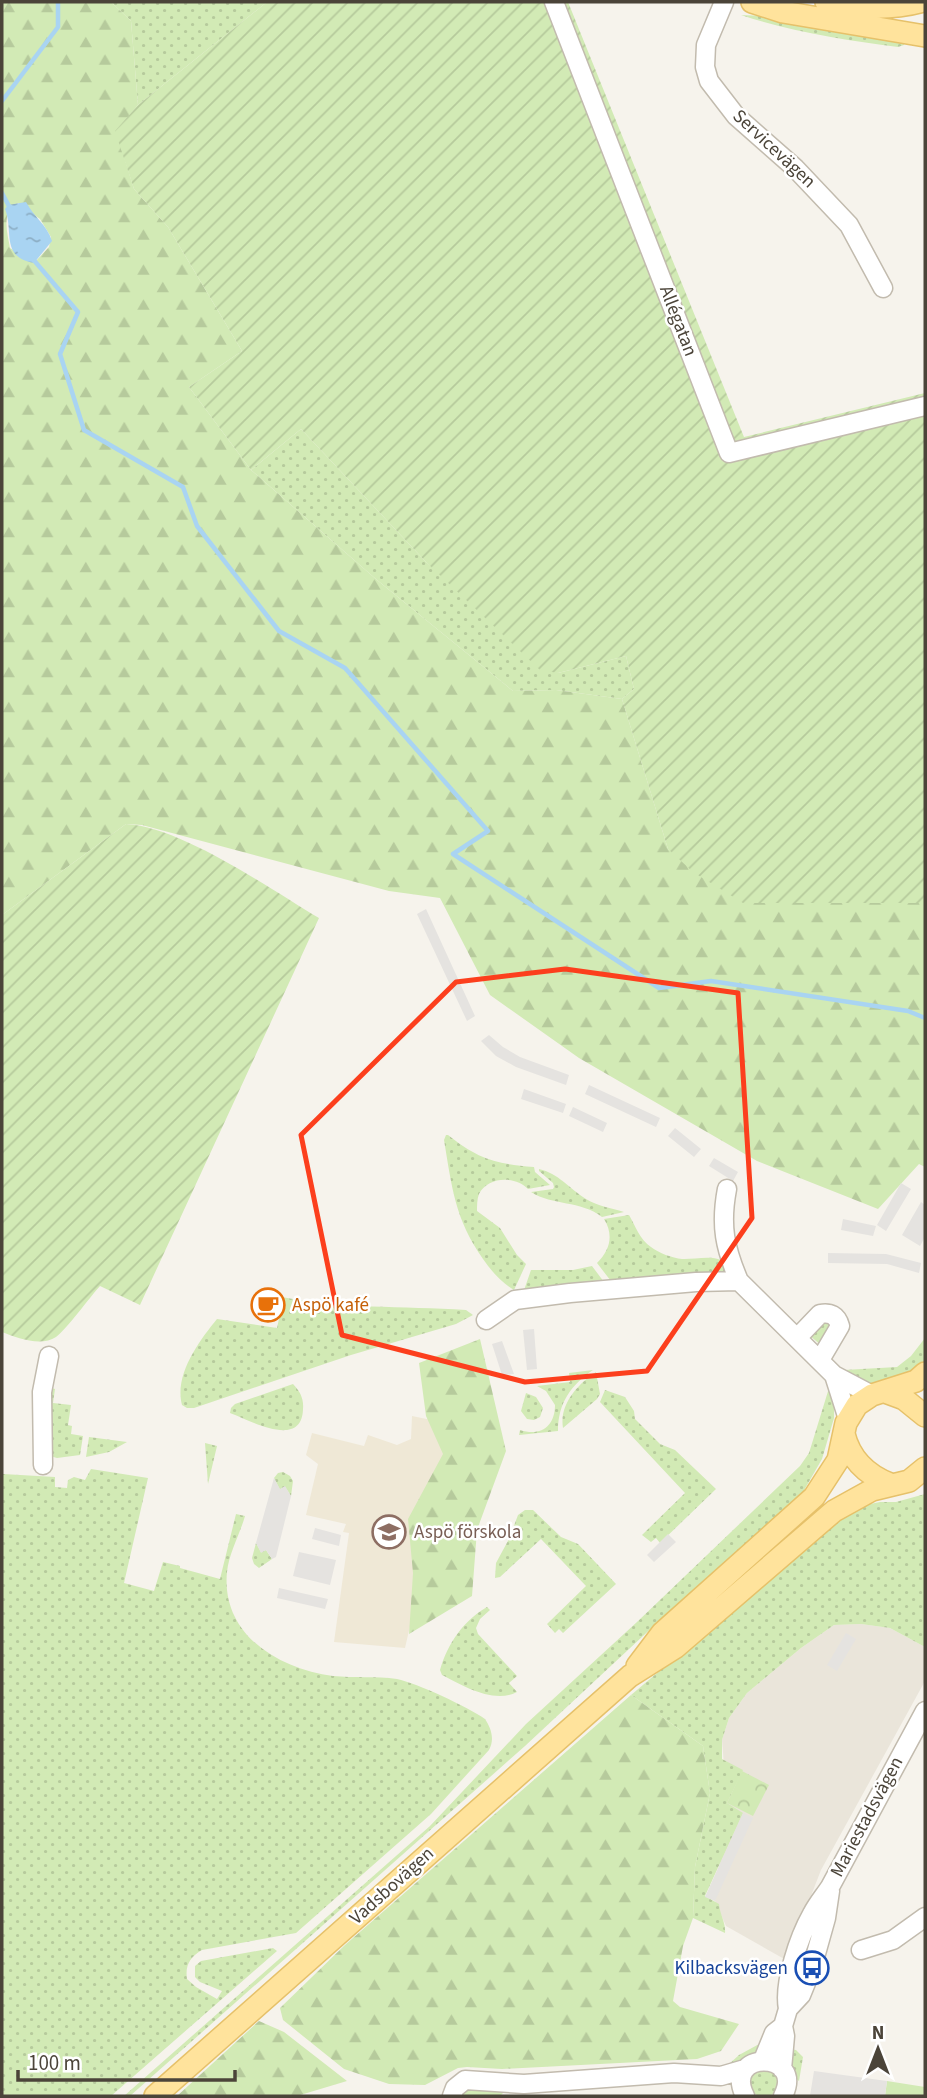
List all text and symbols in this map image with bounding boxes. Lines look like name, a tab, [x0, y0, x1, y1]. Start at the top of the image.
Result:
street label: Servicevägen	[726, 103, 822, 195]
street label: Allégatan	[652, 282, 704, 360]
cafe icon: Aspö kafé	[249, 1286, 287, 1324]
place label: Aspö kafé	[292, 1292, 369, 1319]
school or university icon: Aspö förskola	[370, 1513, 408, 1551]
place label: Aspö förskola	[414, 1519, 521, 1546]
street label: Mariestadsvägen	[824, 1752, 910, 1882]
street label: Vadsbovägen	[344, 1841, 440, 1931]
bus stop icon: Kilbacksvägen	[793, 1949, 831, 1987]
place label: Kilbacksvägen	[674, 1955, 788, 1982]
north arrow	[843, 2014, 913, 2084]
text: N	[872, 2020, 884, 2047]
scale bar	[18, 2038, 234, 2082]
text: 100 m	[28, 2048, 81, 2078]

